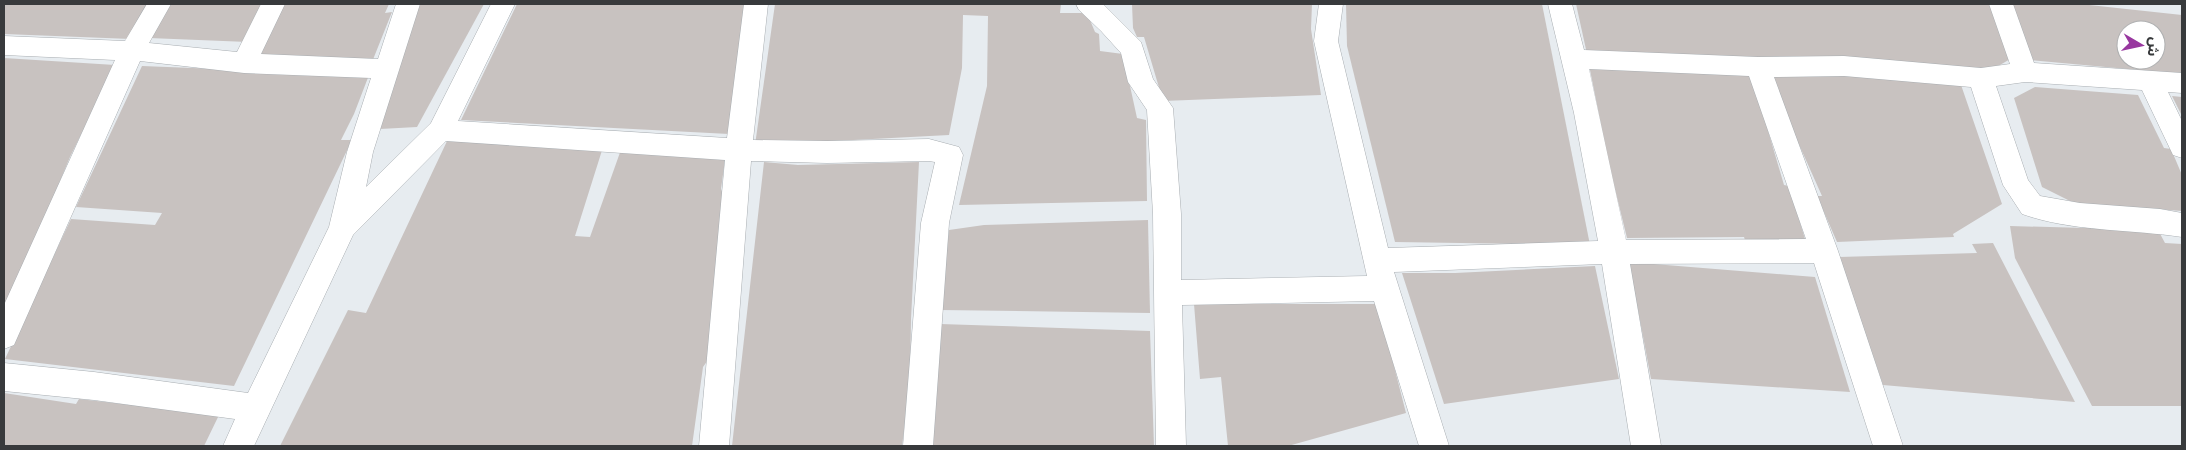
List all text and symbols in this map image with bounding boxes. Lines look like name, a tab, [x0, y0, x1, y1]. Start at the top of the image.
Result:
north arrow	[2116, 20, 2166, 70]
text: ش	[2143, 36, 2164, 58]

